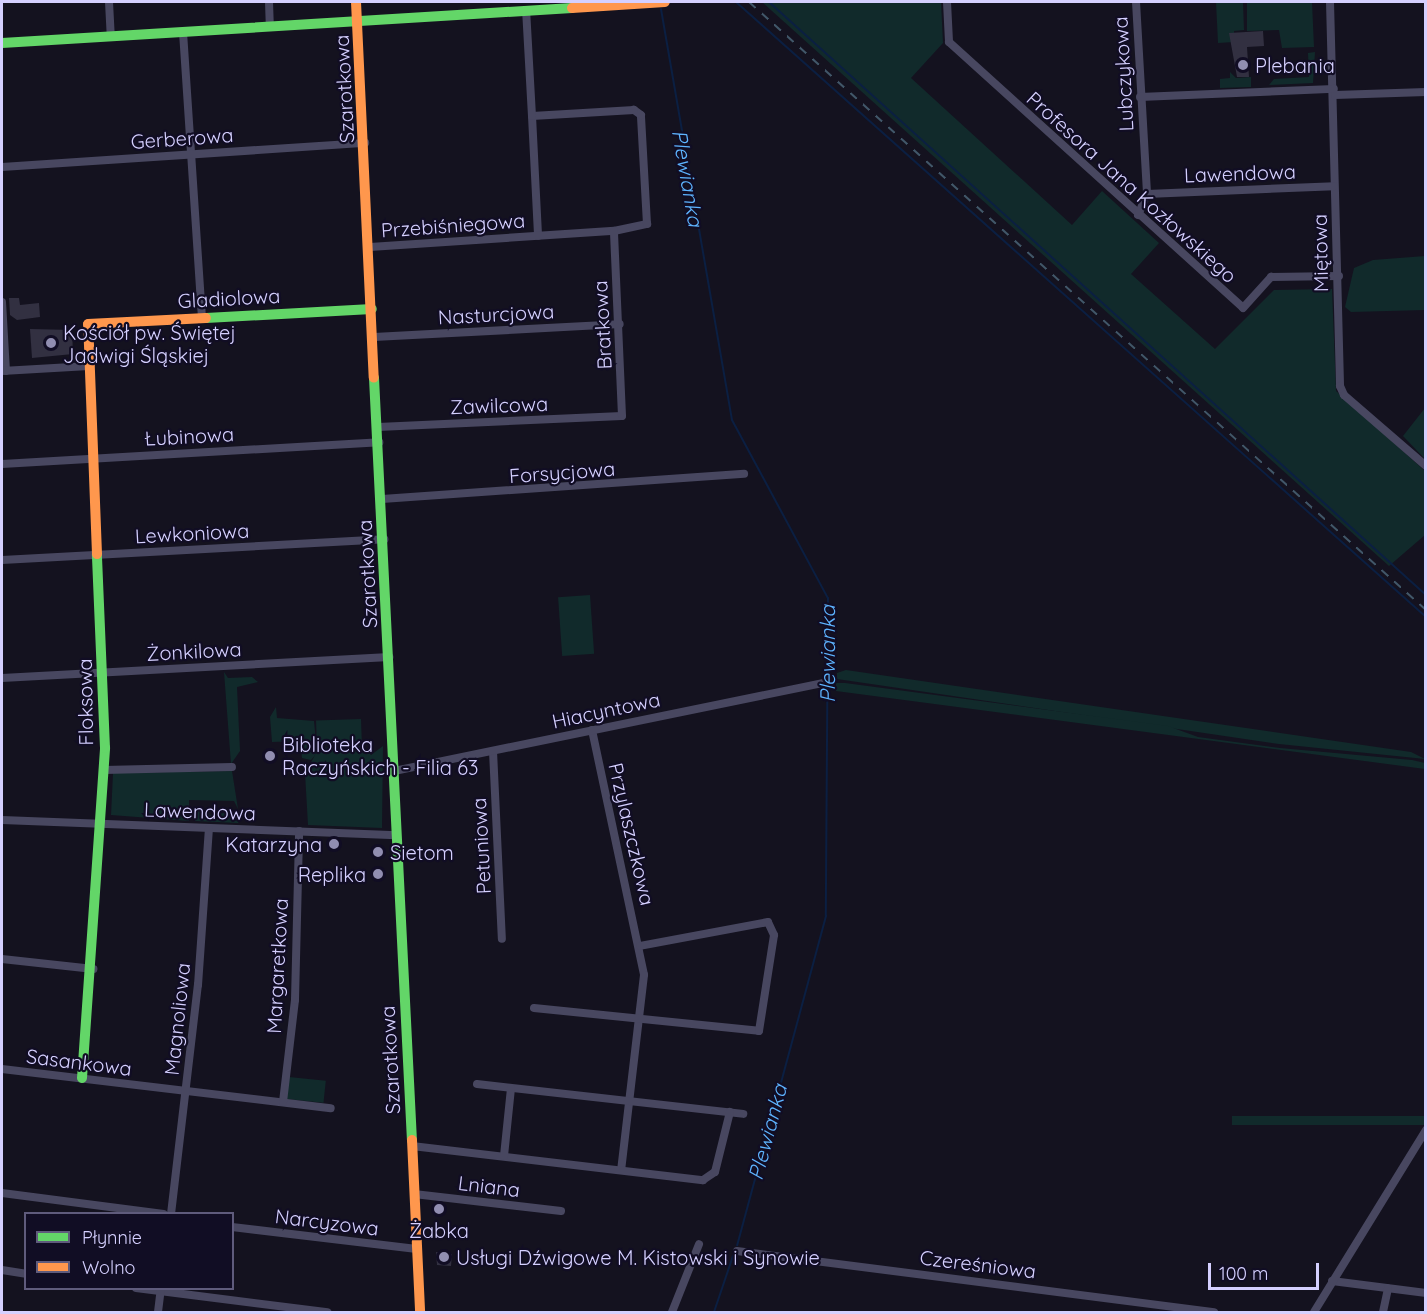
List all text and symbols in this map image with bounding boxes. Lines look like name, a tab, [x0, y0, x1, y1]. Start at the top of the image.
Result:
street label: Lubczykowa	[1108, 16, 1138, 132]
street label: Szarotkowa	[329, 34, 359, 144]
place label: Plebania	[1255, 53, 1335, 77]
marker: Plebania	[1236, 58, 1250, 72]
street label: Profesora Jana Kozłowskiego	[1022, 86, 1242, 288]
street label: Gerberowa	[130, 122, 234, 154]
water label: Plewianka	[667, 128, 709, 228]
street label: Lawendowa	[1184, 159, 1296, 187]
street label: Przebiśniegowa	[380, 208, 526, 242]
street label: Miętowa	[1307, 214, 1333, 292]
street label: Bratkowa	[588, 280, 616, 370]
street label: Gladiolowa	[177, 283, 281, 313]
street label: Nasturcjowa	[437, 299, 555, 329]
place label: Kościół pw. Świętej Jadwigi Śląskiej	[63, 320, 236, 367]
marker: Kościół pw. Świętej Jadwigi Śląskiej	[44, 336, 58, 350]
street label: Zawilcowa	[449, 391, 549, 419]
street label: Łubinowa	[143, 422, 235, 450]
street label: Forsycjowa	[508, 456, 616, 488]
street label: Lewkoniowa	[134, 518, 250, 548]
street label: Szarotkowa	[352, 519, 382, 629]
water label: Plewianka	[814, 605, 840, 703]
street label: Żonkilowa	[146, 637, 242, 665]
street label: Floksowa	[72, 658, 98, 746]
street label: Hiacyntowa	[550, 687, 662, 733]
place label: Biblioteka Raczyńskich - Filia 63	[282, 732, 479, 779]
marker: Biblioteka Raczyńskich - Filia 63	[263, 749, 277, 763]
street label: Przylaszczkowa	[604, 760, 660, 908]
street label: Lawendowa	[144, 797, 256, 825]
street label: Petuniowa	[466, 797, 496, 895]
place label: Katarzyna	[225, 832, 322, 856]
marker: Katarzyna	[327, 837, 341, 851]
place label: Sietom	[390, 840, 454, 864]
marker: Sietom	[371, 845, 385, 859]
place label: Replika	[298, 862, 366, 886]
marker: Replika	[371, 867, 385, 881]
street label: Margaretkowa	[261, 898, 293, 1034]
street label: Magnoliowa	[159, 962, 195, 1076]
street label: Szarotkowa	[375, 1005, 405, 1115]
street label: Sasankowa	[25, 1044, 133, 1080]
water label: Plewianka	[742, 1081, 792, 1183]
street label: Lniana	[457, 1170, 521, 1202]
marker: Żabka	[432, 1202, 446, 1216]
street label: Narcyzowa	[274, 1204, 380, 1240]
legend	[24, 1212, 234, 1290]
place label: Żabka	[409, 1218, 469, 1242]
text: Płynnie	[82, 1226, 142, 1249]
place label: Usługi Dźwigowe M. Kistowski i Synowie	[456, 1245, 820, 1269]
street label: Czereśniowa	[919, 1245, 1037, 1283]
marker: Usługi Dźwigowe M. Kistowski i Synowie	[437, 1250, 451, 1264]
scale bar	[1211, 1251, 1322, 1289]
text: Wolno	[82, 1256, 135, 1279]
text: 100 m	[1219, 1262, 1268, 1285]

